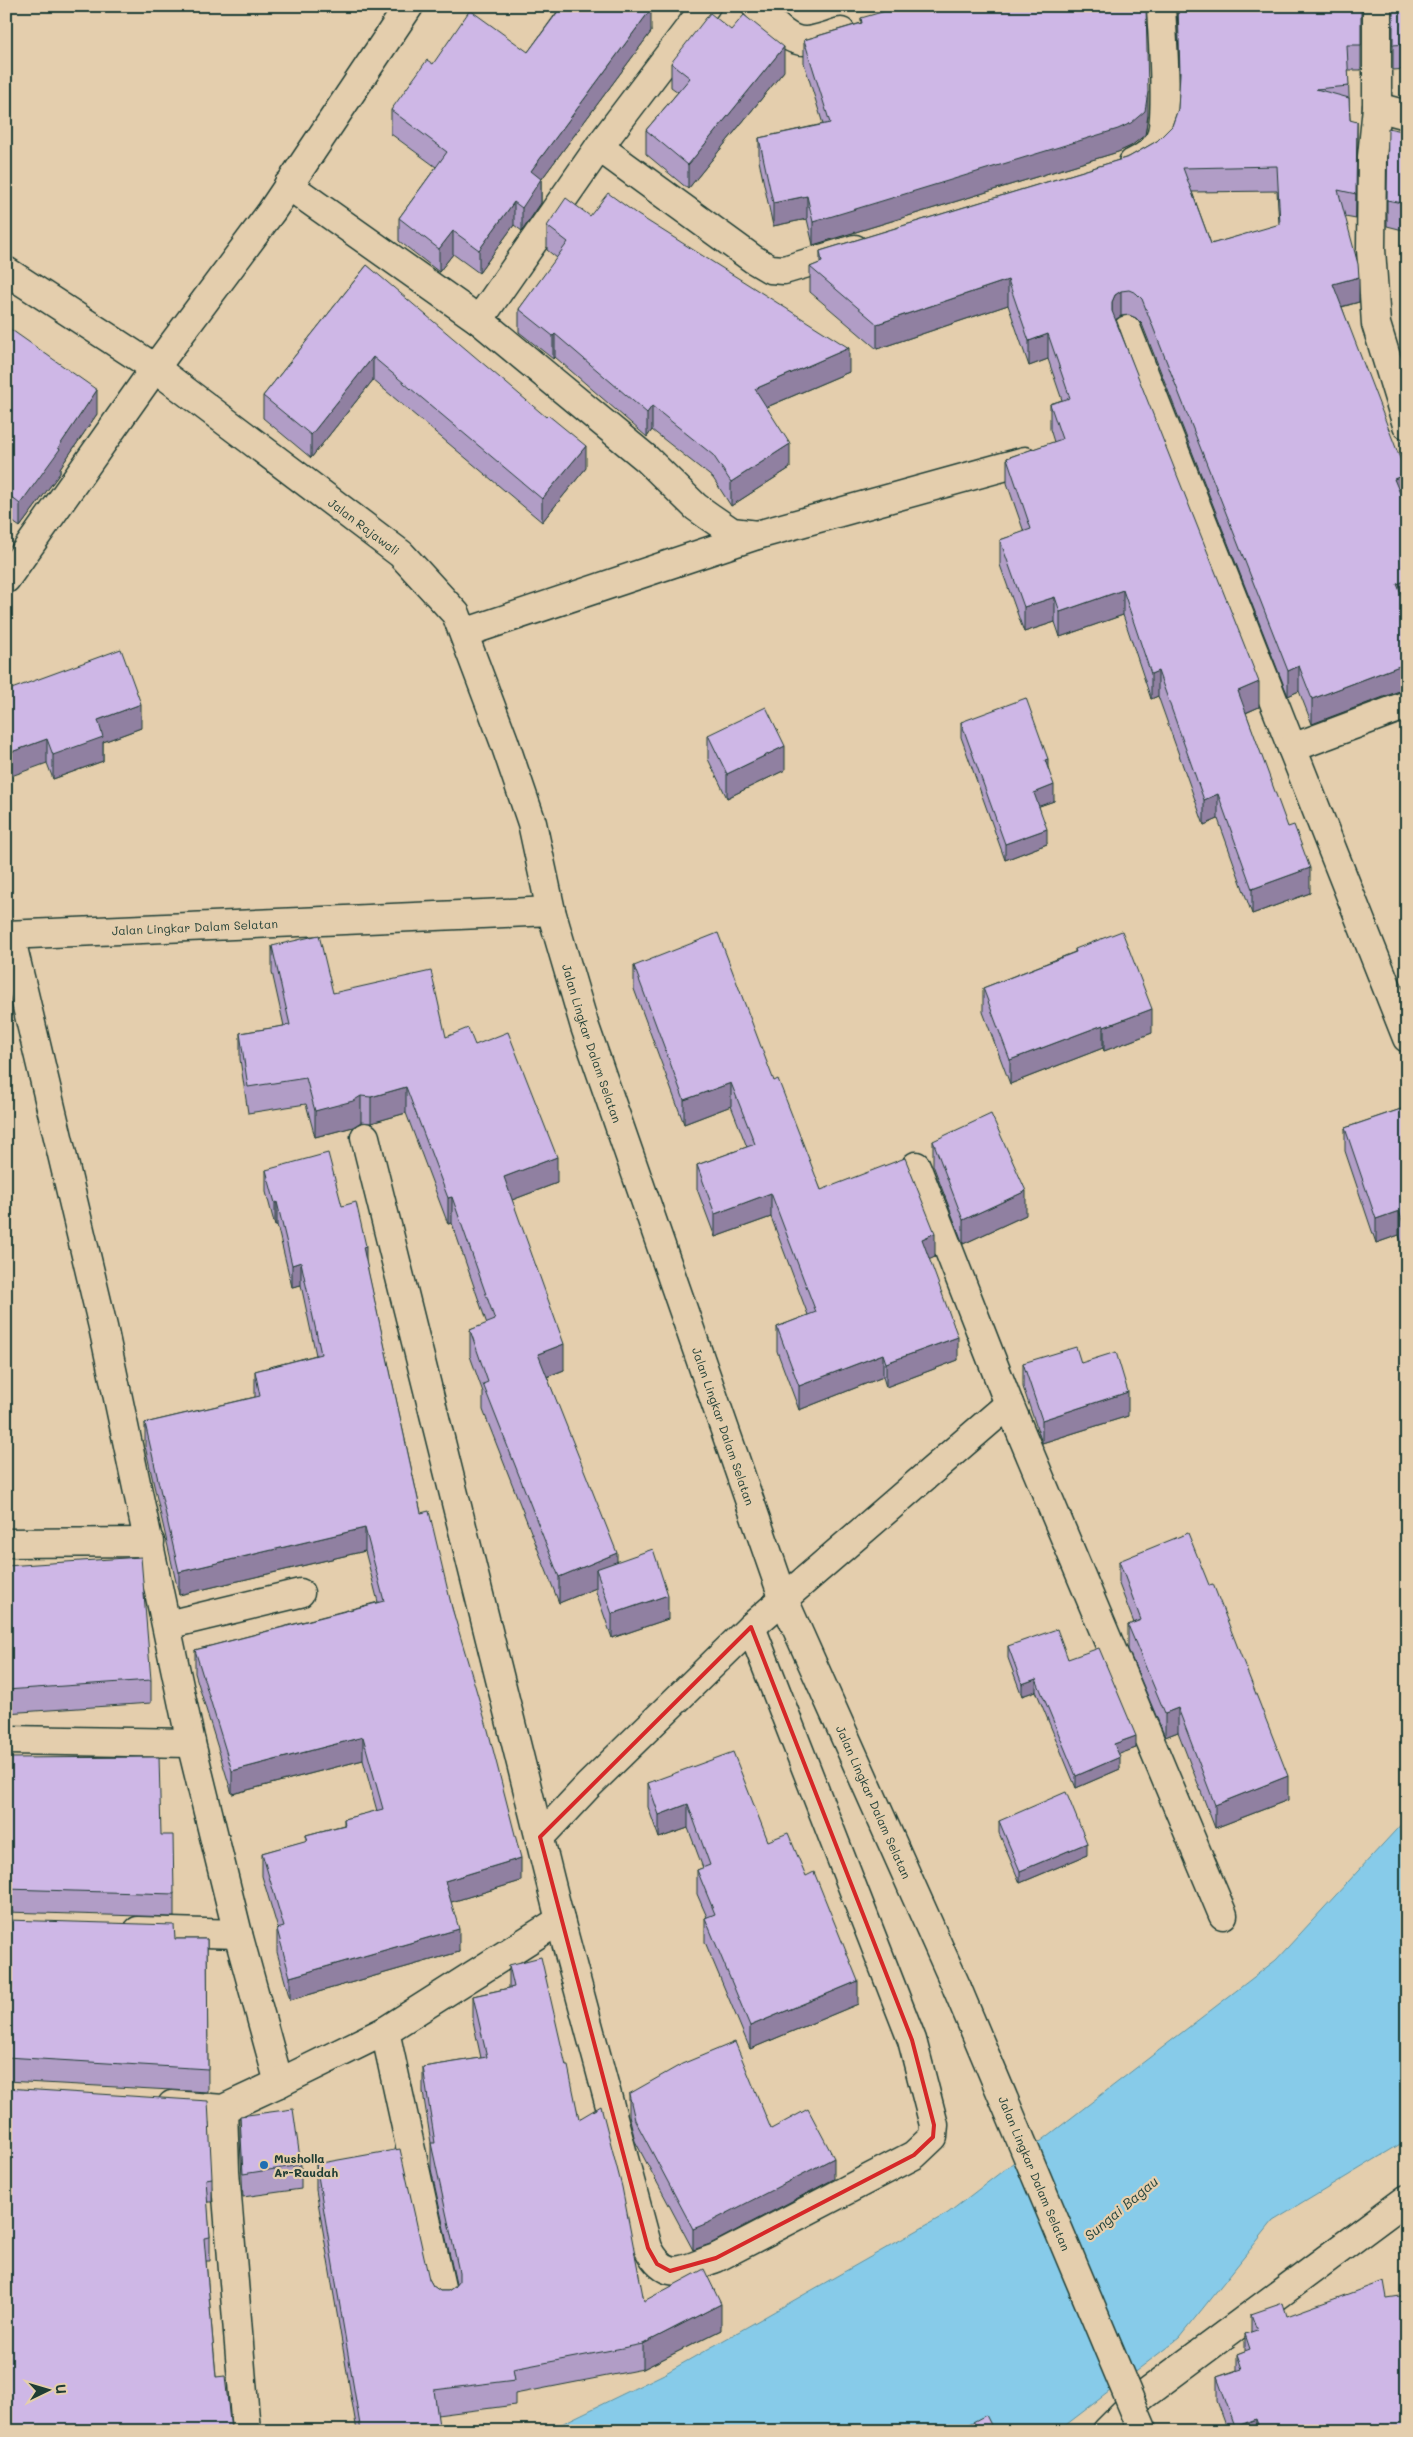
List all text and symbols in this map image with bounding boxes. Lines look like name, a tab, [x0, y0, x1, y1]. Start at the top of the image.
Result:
street label: Jalan Rajawali	[325, 494, 403, 558]
street label: Jalan Lingkar Dalam Selatan	[111, 915, 278, 938]
street label: Jalan Lingkar Dalam Selatan	[559, 962, 626, 1125]
street label: Jalan Lingkar Dalam Selatan	[689, 1345, 758, 1507]
street label: Jalan Lingkar Dalam Selatan	[833, 1723, 915, 1881]
street label: Jalan Lingkar Dalam Selatan	[995, 2094, 1074, 2253]
place label: Musholla Ar-Raudah	[274, 2150, 338, 2180]
marker: Musholla Ar-Raudah	[258, 2159, 270, 2171]
water label: Sungai Bagau	[1080, 2172, 1162, 2244]
north arrow	[22, 2364, 72, 2414]
text: U	[52, 2383, 71, 2395]

